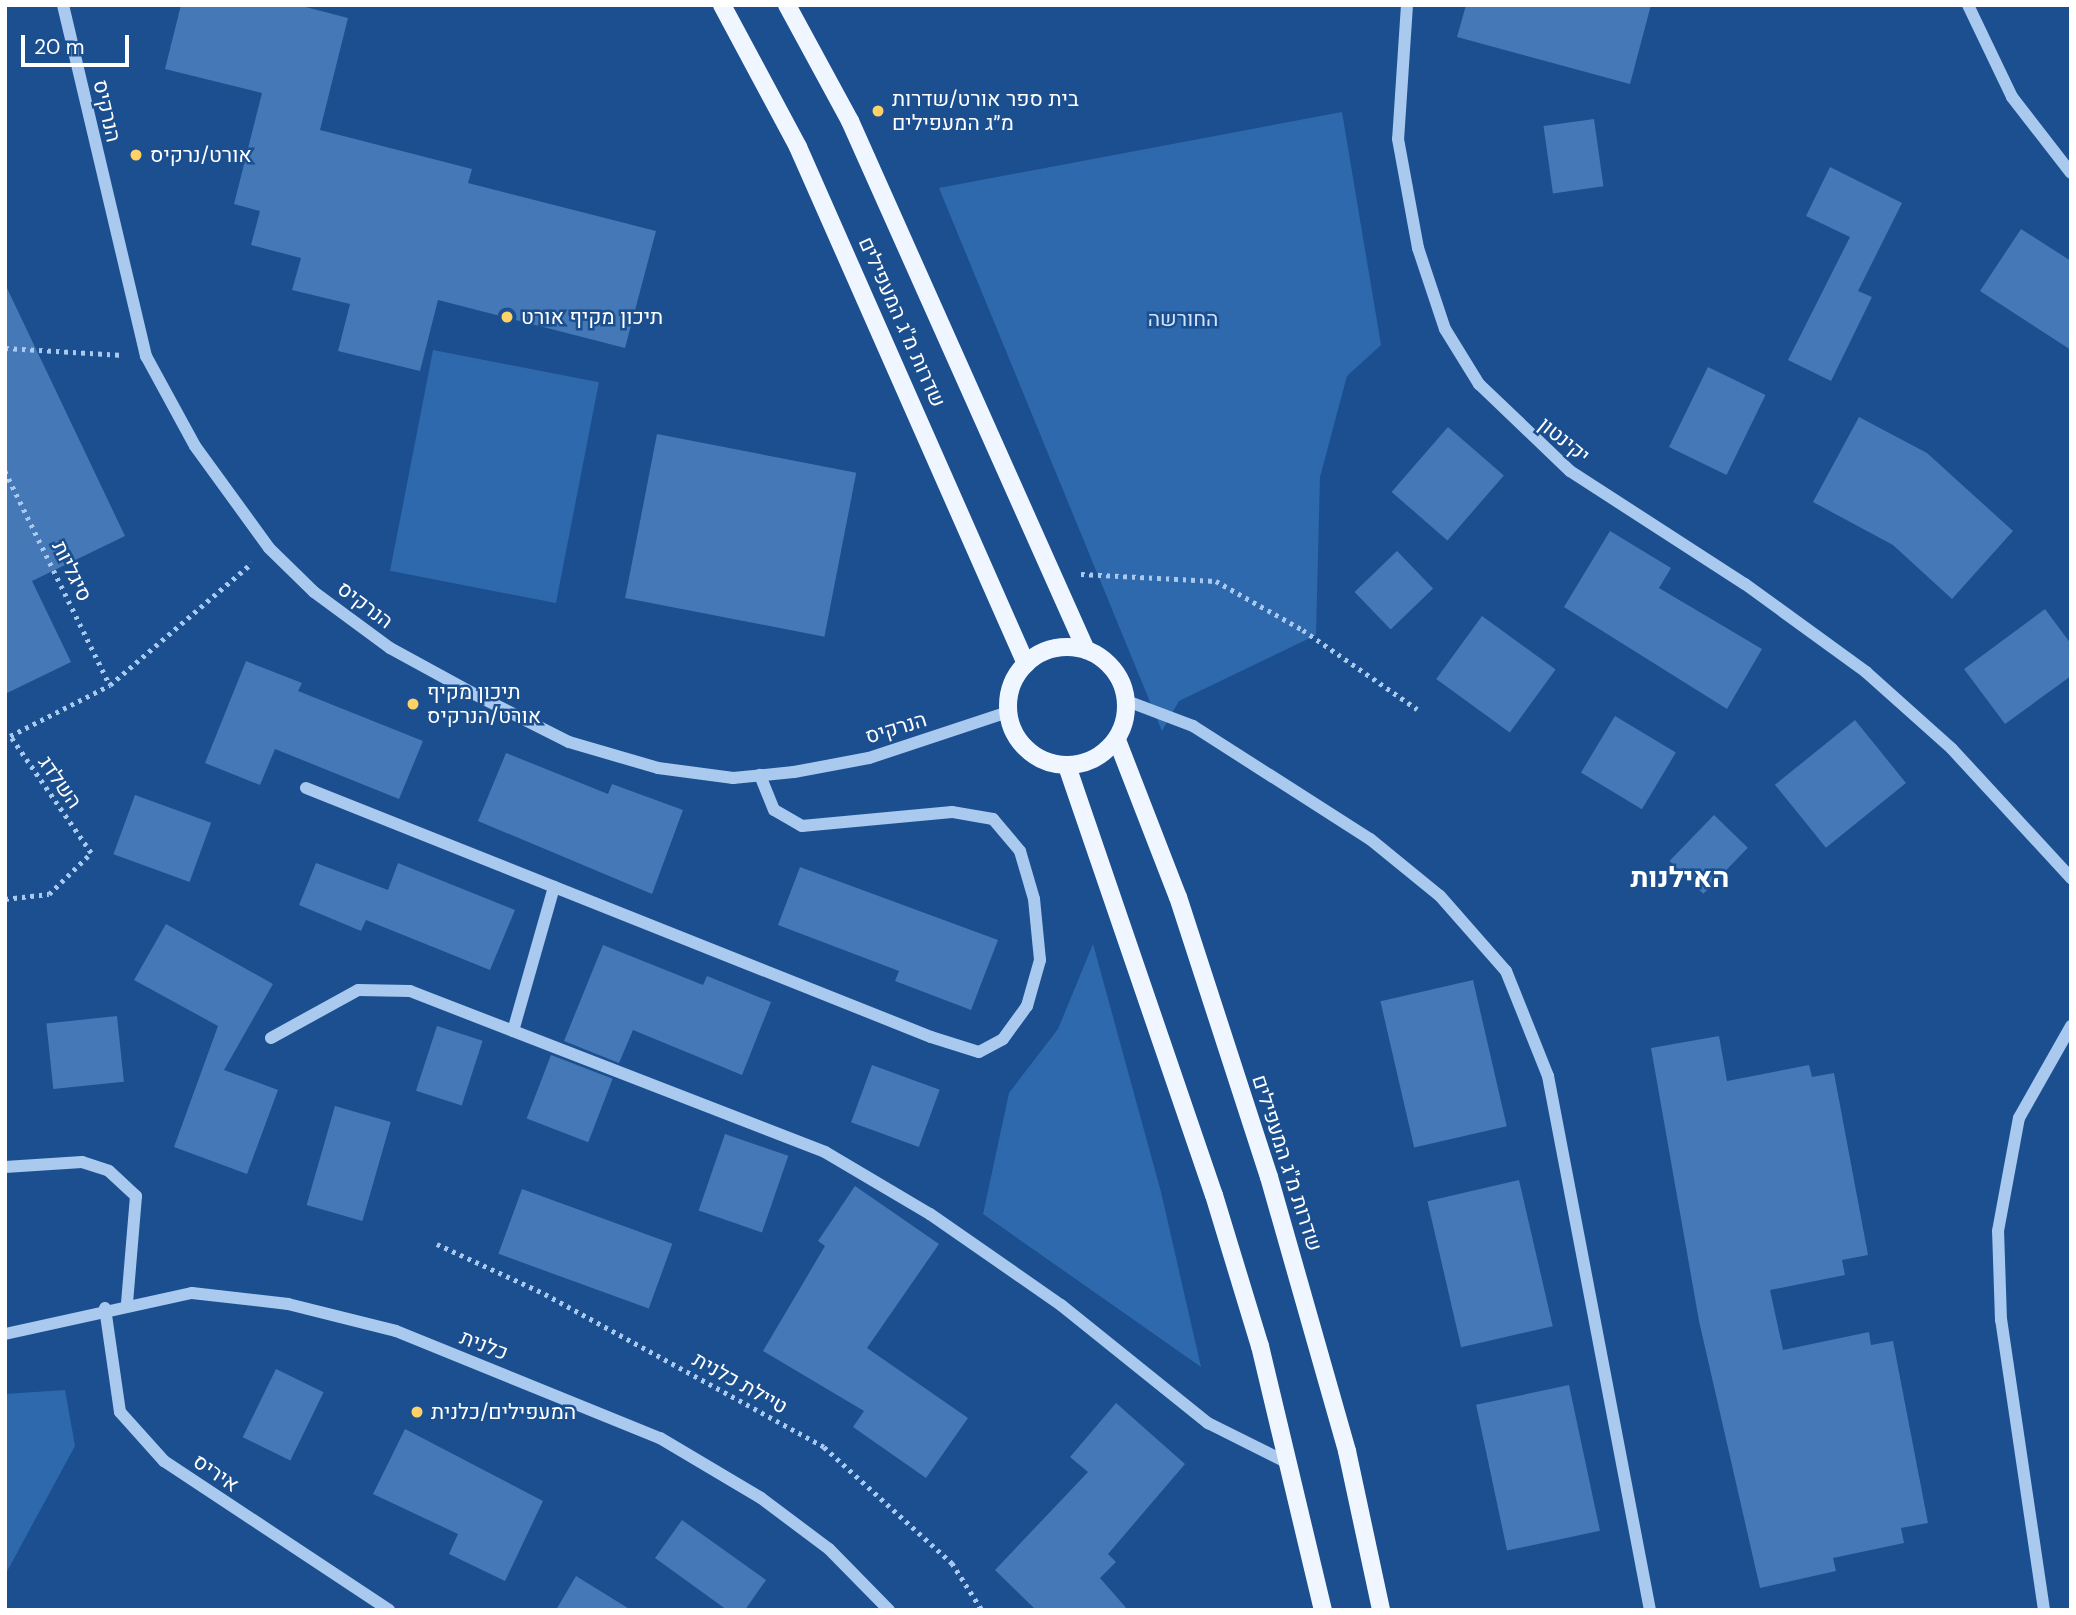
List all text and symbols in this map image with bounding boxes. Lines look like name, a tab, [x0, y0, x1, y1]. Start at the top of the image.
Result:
scale bar	[24, 21, 133, 65]
text: 20 m	[34, 33, 85, 61]
street label: הנרקיס	[88, 77, 126, 145]
place label: בית ספר אורט/שדרות מ״ג המעפילים	[892, 86, 1079, 136]
marker: בית ספר אורט/שדרות מ״ג המעפילים	[870, 103, 886, 119]
place label: אורט/נרקיס	[150, 142, 252, 168]
marker: אורט/נרקיס	[128, 147, 144, 163]
street label: שדרות מ"ג המעפילים	[853, 233, 951, 411]
place label: תיכון מקיף אורט	[521, 304, 663, 330]
park label: החורשה	[1148, 306, 1218, 332]
marker: תיכון מקיף אורט	[499, 309, 515, 325]
street label: יקינטון	[1533, 412, 1595, 468]
street label: סיגליות	[47, 537, 97, 605]
street label: הנרקיס	[332, 576, 398, 634]
place label: תיכון מקיף אורט/הנרקיס	[427, 679, 541, 729]
marker: תיכון מקיף אורט/הנרקיס	[405, 696, 421, 712]
street label: הנרקיס	[862, 707, 930, 749]
street label: השלדג	[33, 751, 87, 813]
district label: האילנות	[1631, 861, 1729, 895]
street label: שדרות מ"ג המעפילים	[1247, 1072, 1327, 1254]
street label: כלנית	[457, 1324, 511, 1366]
street label: טיילת כלנית	[688, 1347, 792, 1419]
place label: המעפילים/כלנית	[431, 1399, 576, 1425]
marker: המעפילים/כלנית	[409, 1404, 425, 1420]
street label: איריס	[188, 1449, 244, 1497]

